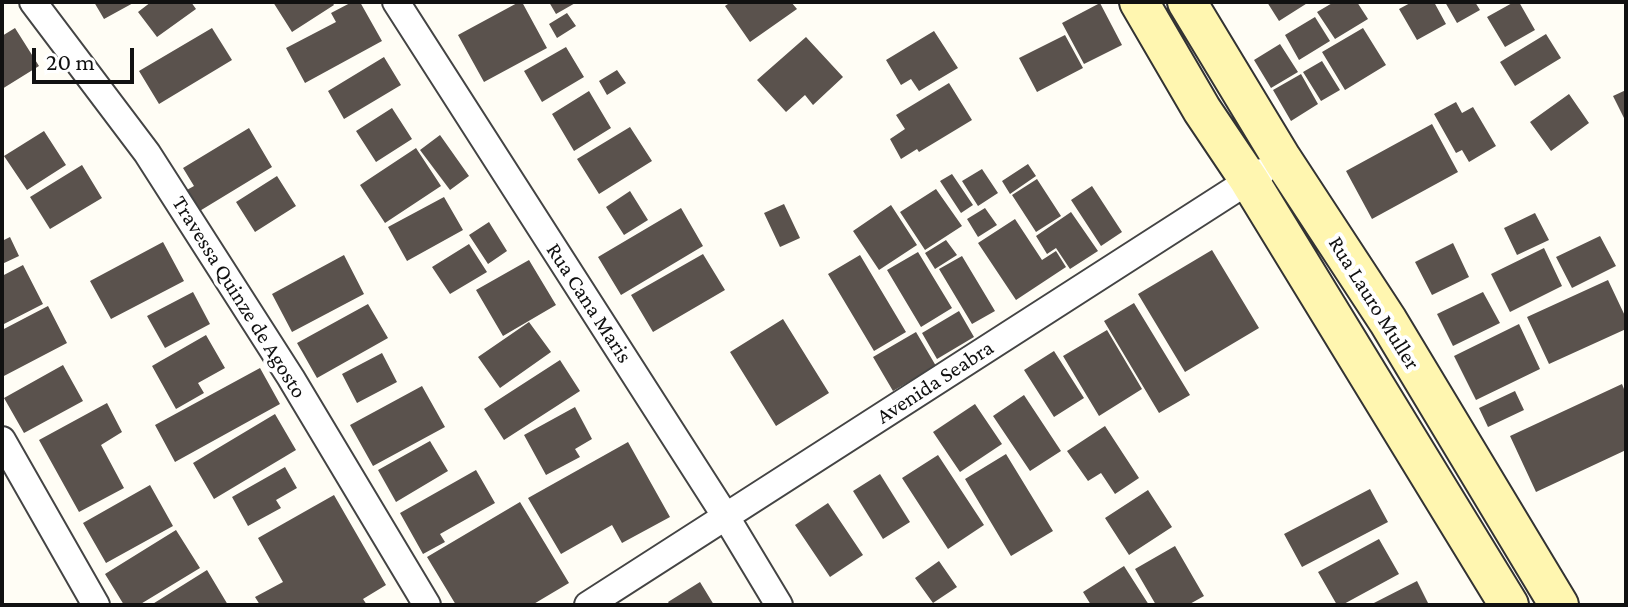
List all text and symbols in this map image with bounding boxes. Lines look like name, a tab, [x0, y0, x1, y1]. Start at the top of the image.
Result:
scale bar	[36, 32, 138, 82]
text: 20 m	[46, 48, 95, 75]
street label: Travessa Quinze de Agosto	[166, 191, 312, 403]
street label: Rua Lauro Muller	[1323, 232, 1425, 374]
street label: Rua Cana Maris	[540, 238, 638, 368]
street label: Avenida Seabra	[872, 334, 998, 430]

